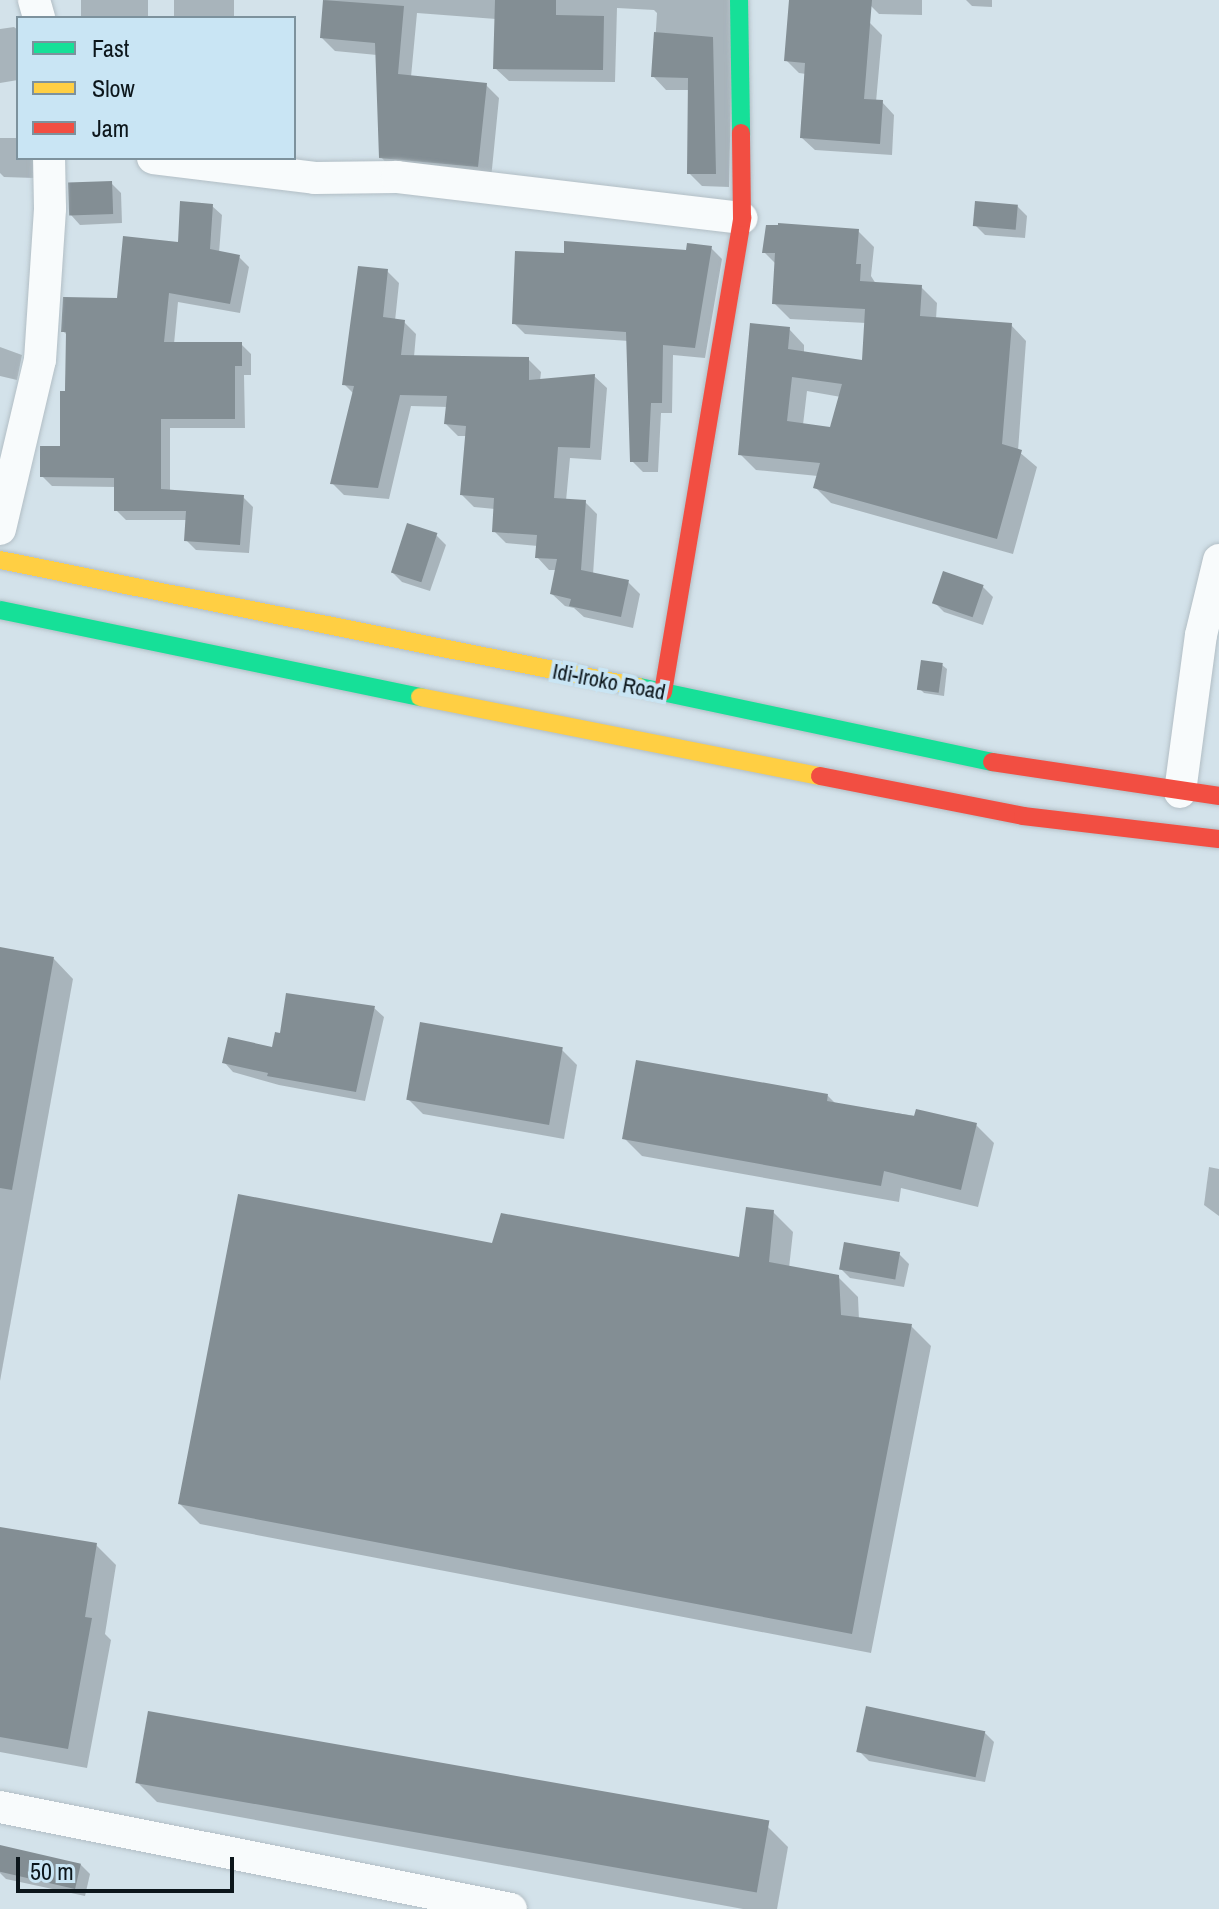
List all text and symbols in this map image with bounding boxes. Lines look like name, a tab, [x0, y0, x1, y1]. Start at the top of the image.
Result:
legend	[16, 16, 296, 160]
text: Fast	[92, 32, 129, 64]
text: Slow	[92, 72, 135, 104]
text: Jam	[92, 112, 129, 144]
street label: Idi-Iroko Road	[550, 658, 668, 706]
scale bar	[20, 1841, 238, 1891]
text: 50 m	[30, 1855, 74, 1887]

